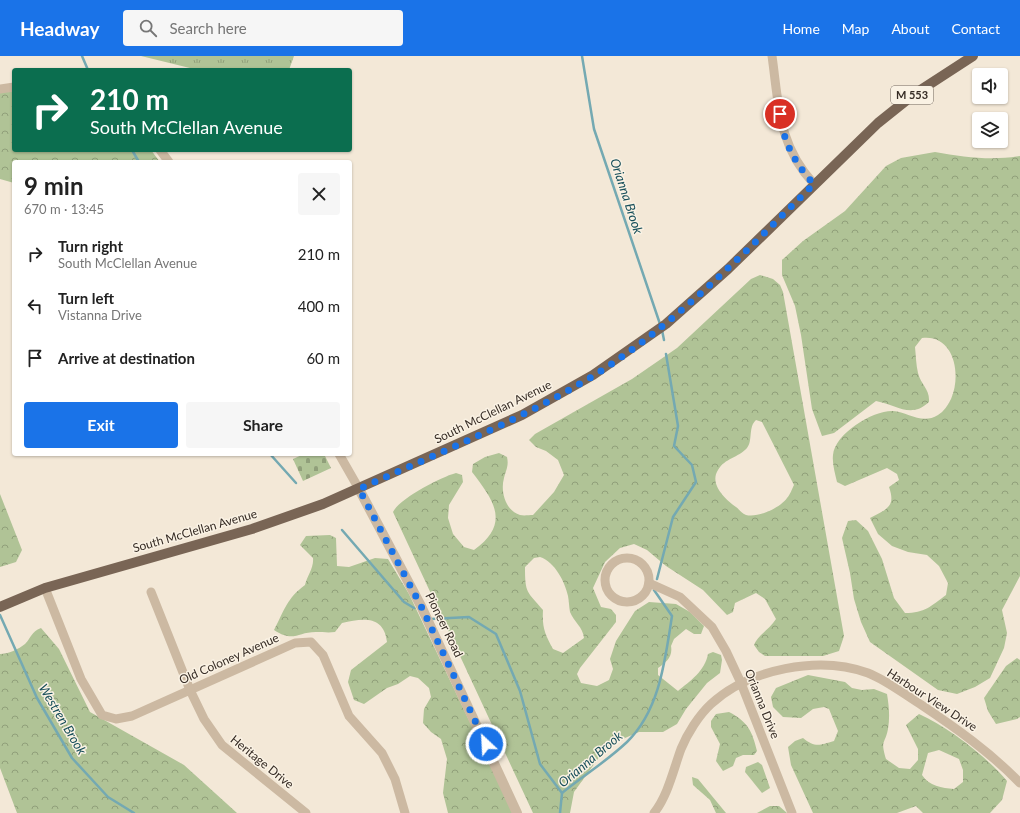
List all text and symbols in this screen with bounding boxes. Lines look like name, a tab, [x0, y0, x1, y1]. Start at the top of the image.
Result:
search box	[123, 10, 403, 46]
text: Headway	[20, 17, 99, 40]
icon: search	[137, 17, 159, 39]
text: Search here	[169, 19, 247, 37]
text: Home	[782, 20, 820, 37]
text: Map	[842, 20, 869, 37]
text: About	[891, 20, 929, 37]
text: Contact	[951, 20, 1000, 37]
map controls	[972, 68, 1008, 148]
button: sound	[972, 68, 1008, 104]
text: 210 m	[90, 82, 169, 116]
icon: right	[24, 84, 76, 136]
road number: M 553	[891, 86, 933, 104]
pin	[763, 97, 797, 131]
icon: arrive	[769, 103, 791, 125]
button: layers	[972, 112, 1008, 148]
text: South McClellan Avenue	[90, 116, 283, 138]
water label: Orianna Brook	[607, 156, 647, 237]
text: 9 min	[24, 171, 84, 200]
button: close	[298, 173, 340, 215]
text: 670 m · 13:45	[24, 201, 104, 217]
text: Turn right	[58, 237, 123, 255]
icon: right	[24, 243, 46, 265]
text: 210 m	[298, 245, 340, 263]
text: South McClellan Avenue	[58, 255, 197, 271]
text: Turn left	[58, 289, 114, 307]
icon: left	[24, 295, 46, 317]
text: 400 m	[298, 297, 340, 315]
text: Vistanna Drive	[58, 307, 142, 323]
icon: arrive	[24, 347, 46, 369]
text: Arrive at destination	[58, 349, 195, 367]
text: 60 m	[306, 349, 340, 367]
street label: South McClellan Avenue	[432, 377, 554, 446]
button: Exit	[24, 402, 178, 448]
button: Share	[186, 402, 340, 448]
street label: South McClellan Avenue	[131, 506, 259, 555]
street label: Pioneer Road	[422, 590, 467, 660]
street label: Old Coloney Avenue	[177, 630, 281, 687]
street label: Harbour View Drive	[884, 665, 980, 734]
street label: Orianna Drive	[742, 667, 783, 741]
water label: Westren Brook	[36, 681, 91, 758]
position arrow	[465, 723, 507, 765]
water label: Orianna Brook	[555, 727, 626, 790]
street label: Heritage Drive	[228, 732, 297, 792]

